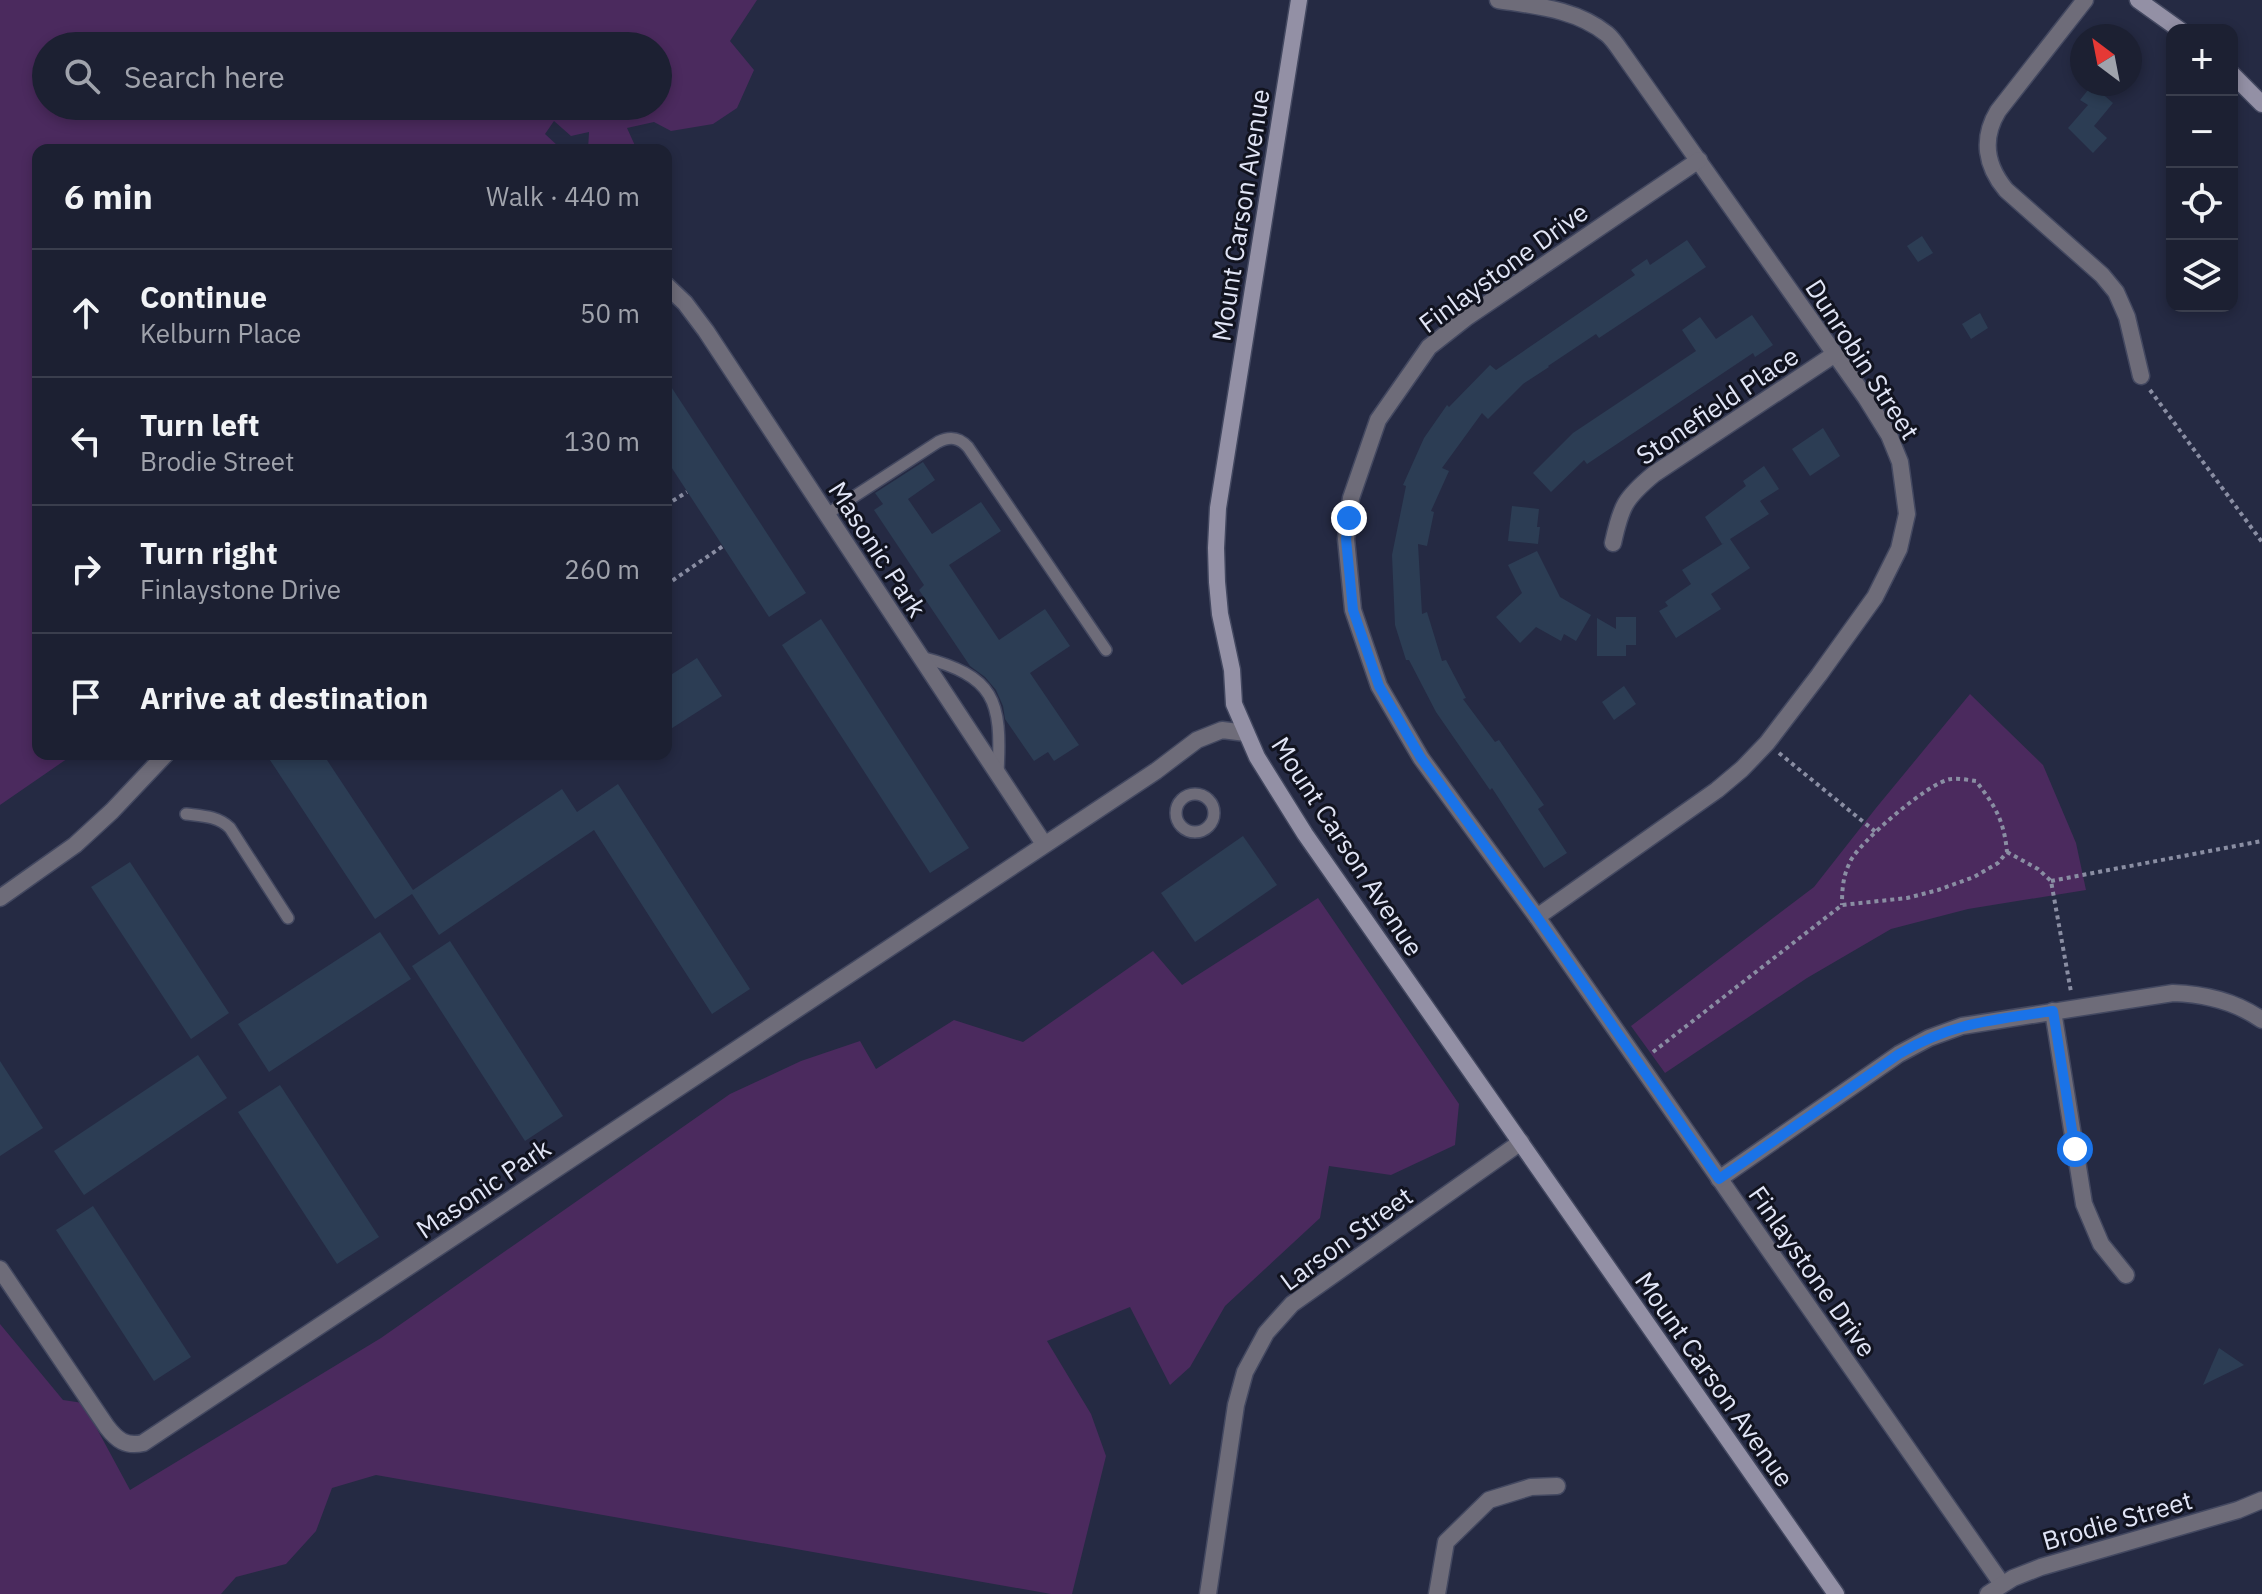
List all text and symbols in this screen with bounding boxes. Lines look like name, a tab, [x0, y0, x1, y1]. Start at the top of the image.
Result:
north arrow	[2070, 24, 2142, 96]
map controls	[2166, 24, 2238, 312]
button: +	[2166, 24, 2238, 96]
search box	[32, 32, 672, 120]
icon: search	[60, 54, 104, 98]
text: Search here	[124, 57, 285, 96]
street label: Mount Carson Avenue	[1203, 86, 1277, 344]
button: −	[2166, 96, 2238, 168]
button: locate	[2166, 168, 2238, 240]
text: 6 min	[64, 174, 153, 218]
text: Walk · 440 m	[486, 179, 640, 213]
street label: Finlaystone Drive	[1412, 194, 1594, 340]
button: layers	[2166, 240, 2238, 312]
street label: Dunrobin Street	[1798, 272, 1928, 446]
text: Continue	[140, 277, 267, 316]
icon: ahead	[64, 291, 108, 335]
text: 50 m	[580, 296, 640, 330]
text: Kelburn Place	[140, 316, 301, 350]
street label: Stonefield Place	[1629, 338, 1805, 472]
text: Turn left	[140, 405, 259, 444]
icon: left	[64, 419, 108, 463]
text: 130 m	[564, 424, 640, 458]
text: Brodie Street	[140, 444, 294, 478]
street label: Masonic Park	[821, 475, 935, 624]
route end	[1331, 500, 1367, 536]
text: Turn right	[140, 533, 278, 572]
icon: right	[64, 547, 108, 591]
text: 260 m	[564, 552, 640, 586]
text: Finlaystone Drive	[140, 572, 341, 606]
icon: arrive	[64, 675, 108, 719]
text: Arrive at destination	[140, 678, 428, 717]
street label: Mount Carson Avenue	[1264, 730, 1432, 962]
street label: Masonic Park	[409, 1130, 557, 1246]
route start	[2057, 1131, 2093, 1167]
street label: Larson Street	[1273, 1178, 1419, 1298]
street label: Finlaystone Drive	[1741, 1179, 1885, 1363]
street label: Mount Carson Avenue	[1628, 1265, 1802, 1493]
street label: Brodie Street	[2038, 1482, 2196, 1558]

